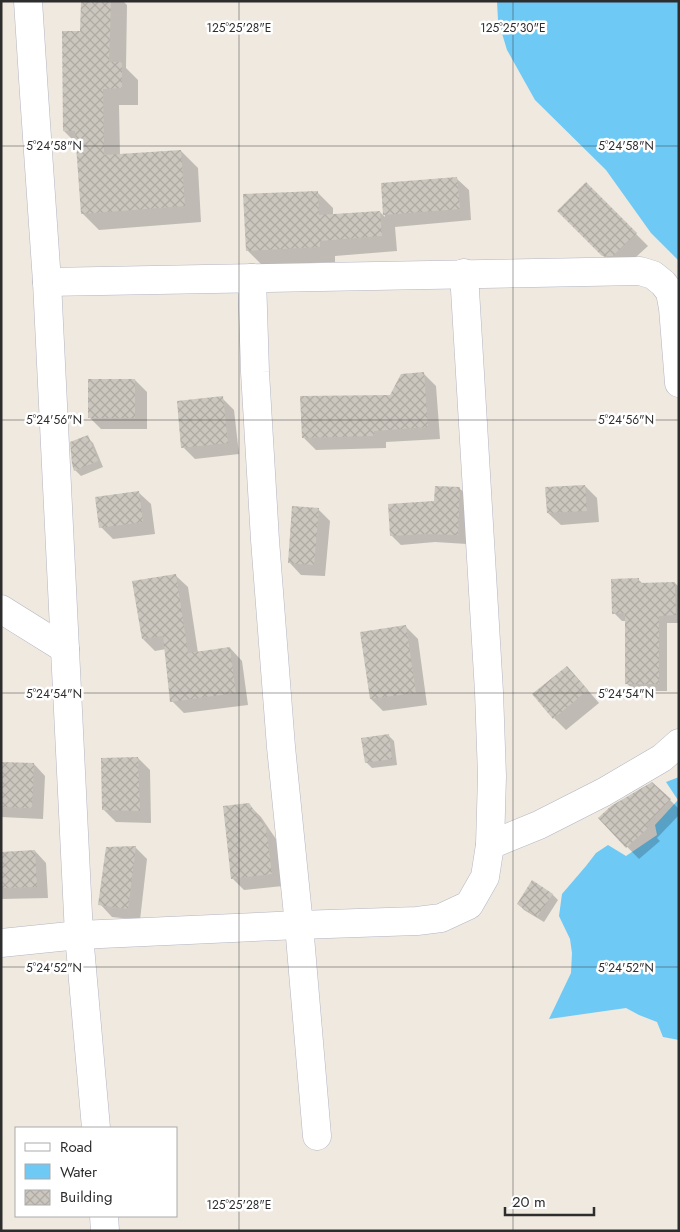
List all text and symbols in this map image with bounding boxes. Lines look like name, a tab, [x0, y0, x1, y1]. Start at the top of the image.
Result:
text: 125°25'28"E	[207, 19, 271, 37]
text: 125°25'30"E	[480, 19, 546, 37]
text: 5°24'58"N	[26, 137, 82, 155]
text: 5°24'58"N	[598, 137, 654, 155]
text: 5°24'56"N	[26, 411, 82, 429]
text: 5°24'56"N	[598, 411, 654, 429]
text: 5°24'54"N	[26, 685, 82, 703]
text: 5°24'54"N	[598, 685, 654, 703]
text: 5°24'52"N	[26, 959, 82, 977]
text: 5°24'52"N	[598, 959, 654, 977]
legend	[15, 1127, 178, 1217]
text: Road	[60, 1136, 92, 1158]
text: Water	[60, 1161, 98, 1183]
scale bar	[505, 1184, 594, 1216]
text: Building	[60, 1186, 112, 1208]
text: 20 m	[512, 1191, 546, 1213]
text: 125°25'28"E	[207, 1196, 271, 1214]

